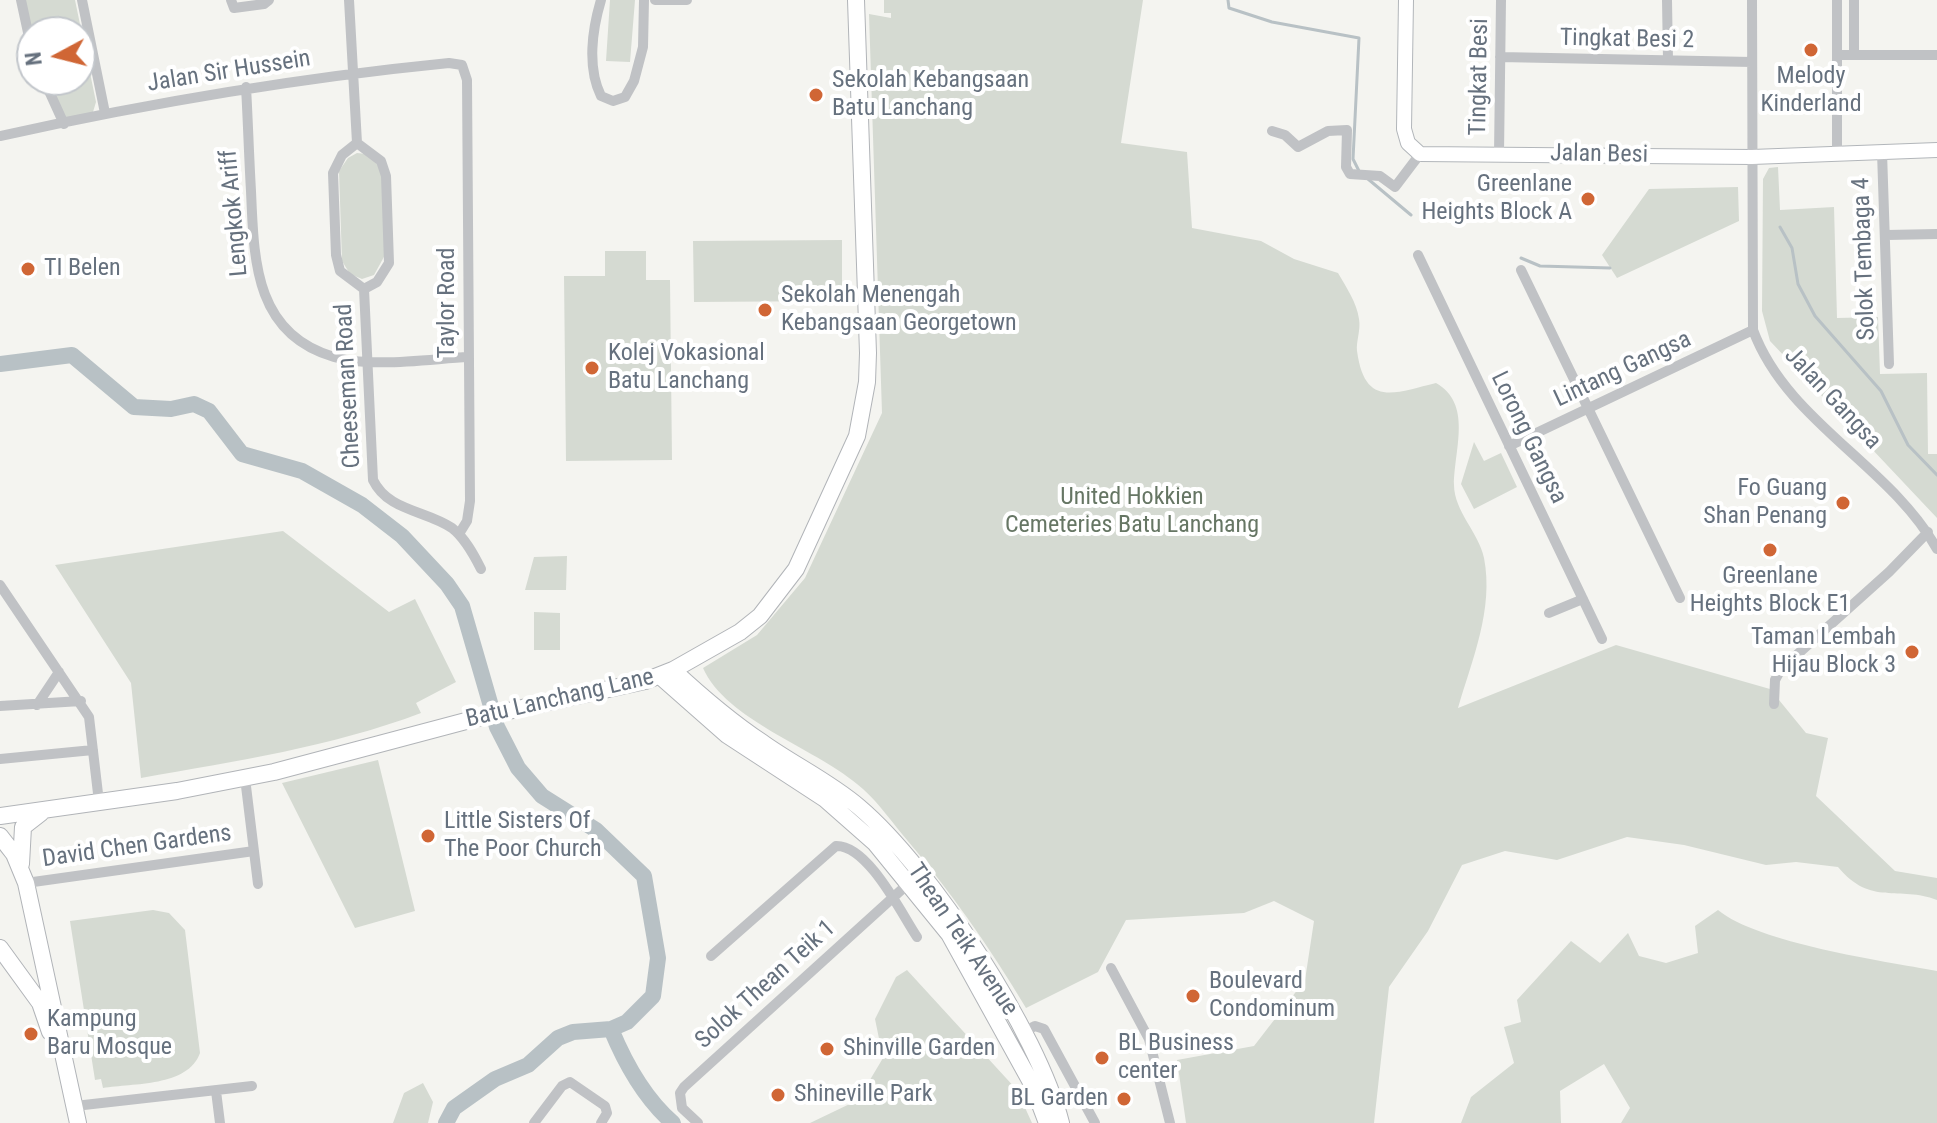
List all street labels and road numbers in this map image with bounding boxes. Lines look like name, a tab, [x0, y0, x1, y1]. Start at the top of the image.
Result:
street label: Tingkat Besi	[1465, 18, 1495, 136]
street label: Tingkat Besi 2	[1559, 24, 1695, 56]
street label: Jalan Sir Hussein	[145, 45, 313, 99]
street label: Jalan Besi	[1550, 140, 1648, 170]
street label: Lengkok Ariff	[215, 148, 255, 278]
street label: Solok Tembaga 4	[1848, 177, 1882, 341]
street label: Taylor Road	[434, 247, 462, 359]
street label: Cheeseman Road	[330, 303, 368, 469]
street label: Lintang Gangsa	[1550, 326, 1696, 414]
street label: Jalan Gangsa	[1778, 342, 1886, 456]
street label: Lorong Gangsa	[1484, 367, 1572, 509]
street label: Batu Lanchang Lane	[463, 663, 657, 735]
street label: David Chen Gardens	[41, 819, 233, 875]
street label: Thean Teik Avenue	[900, 858, 1024, 1022]
street label: Solok Thean Teik 1	[690, 915, 842, 1055]

